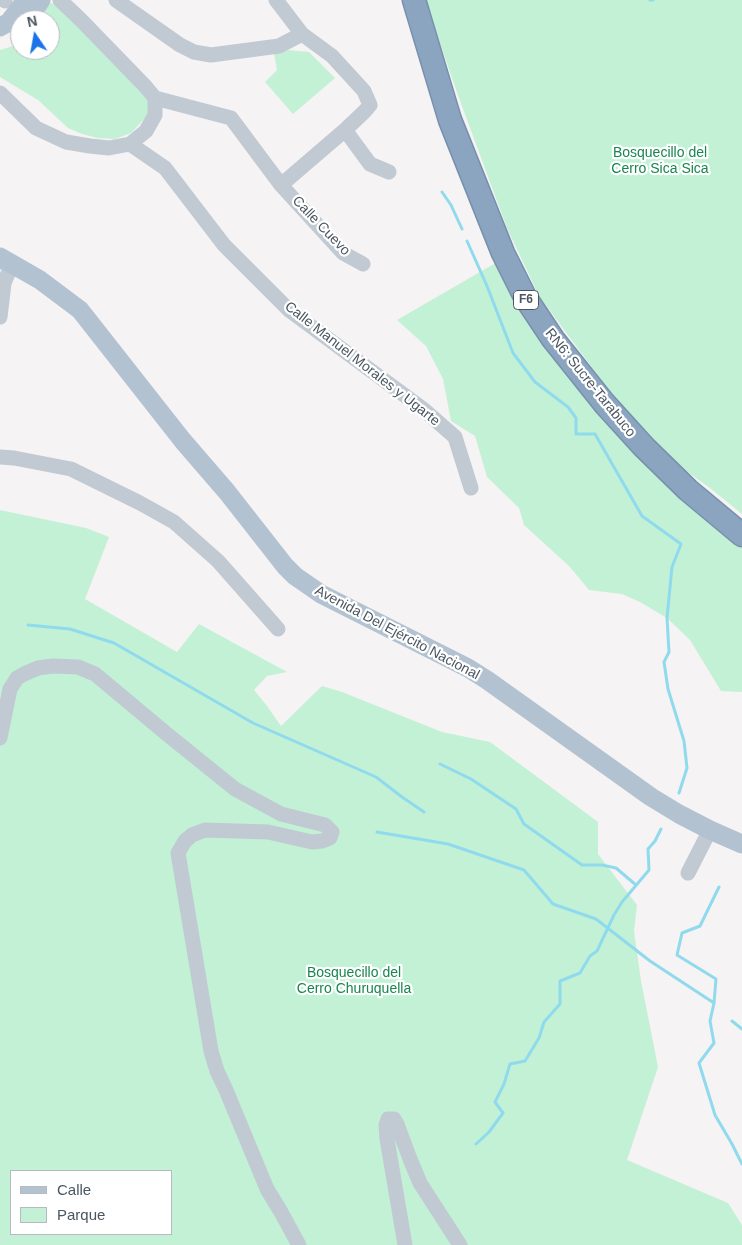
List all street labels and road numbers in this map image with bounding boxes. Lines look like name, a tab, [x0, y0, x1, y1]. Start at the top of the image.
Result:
street label: Calle Cuevo	[288, 193, 354, 259]
road number: F6	[514, 290, 538, 310]
street label: Calle Manuel Morales y Ugarte	[281, 298, 443, 430]
street label: RN6: Sucre-Tarabuco	[541, 325, 639, 441]
street label: Avenida Del Ejército Nacional	[312, 582, 482, 684]

